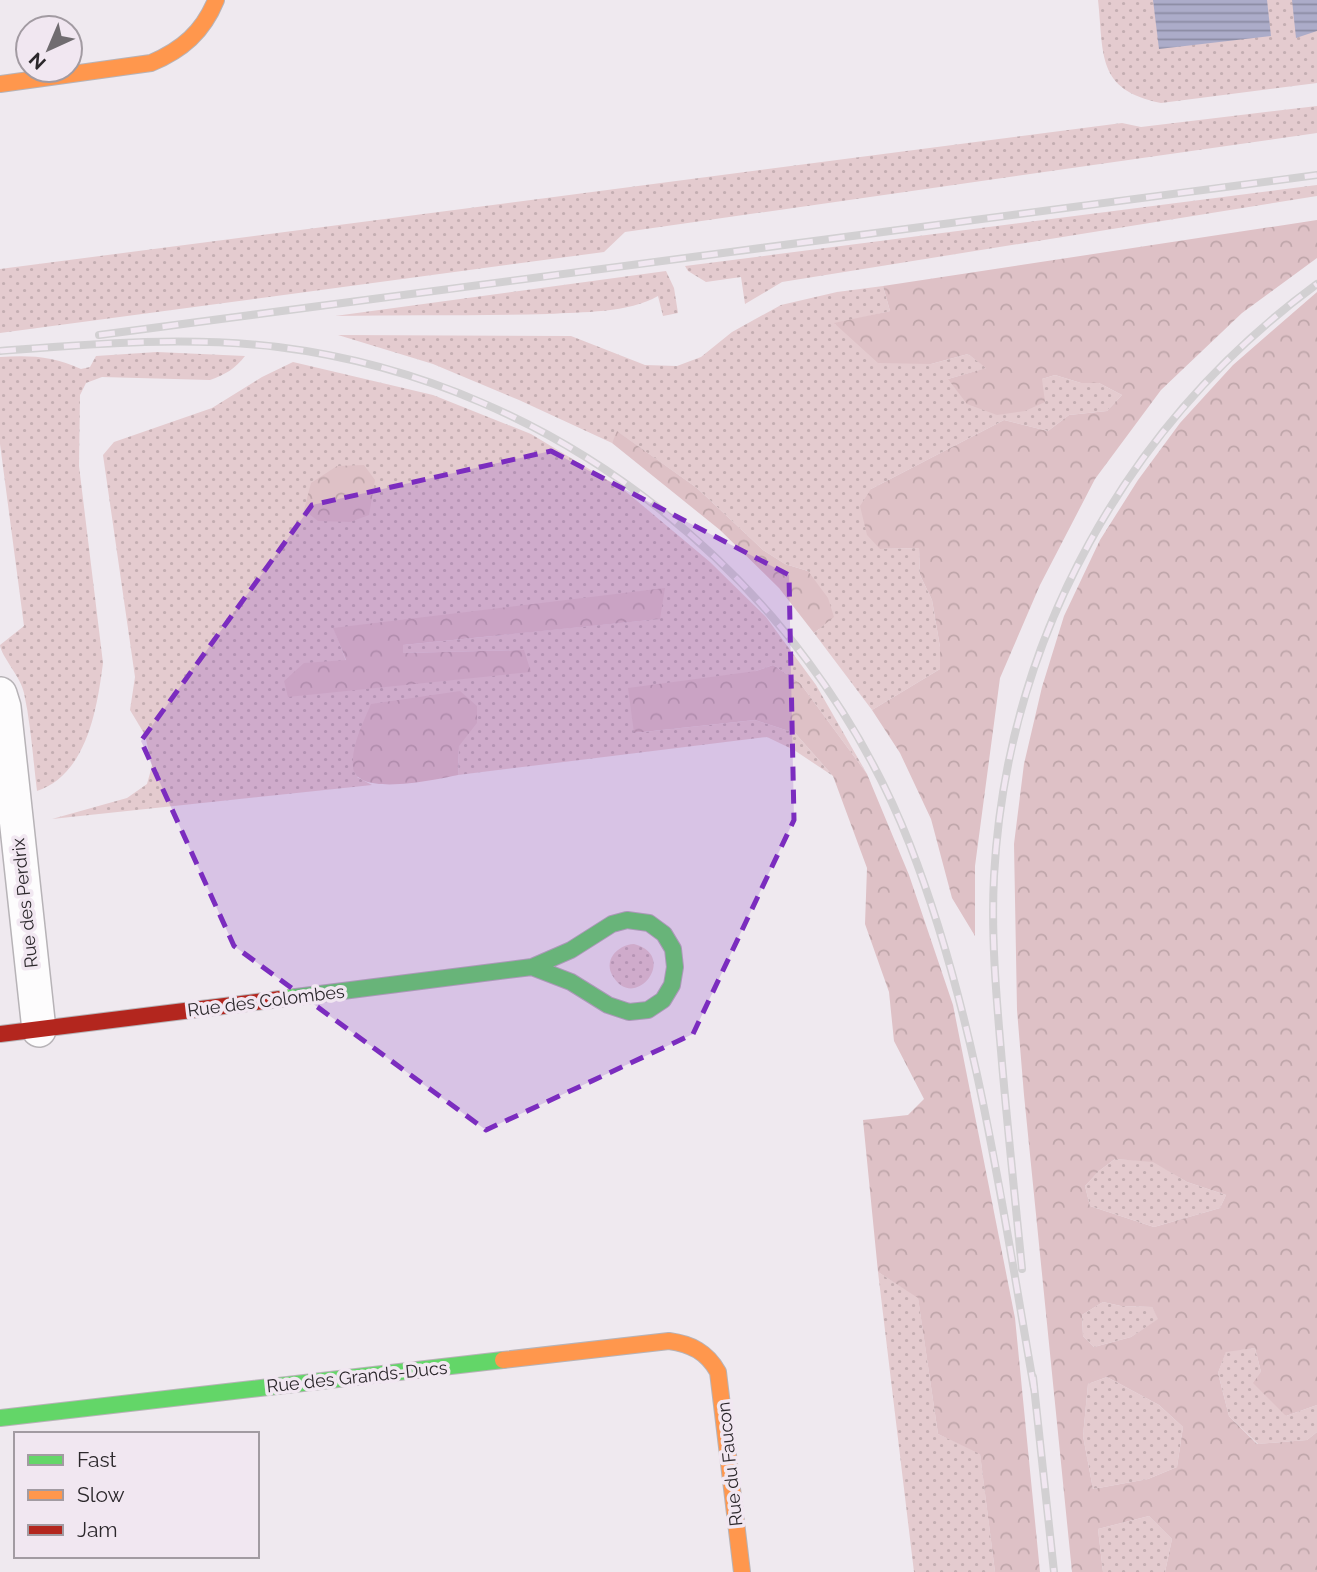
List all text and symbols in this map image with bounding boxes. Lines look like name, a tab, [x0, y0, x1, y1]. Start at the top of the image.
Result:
north arrow	[14, 14, 84, 84]
text: N	[24, 48, 50, 74]
street label: Rue des Perdrix	[7, 837, 42, 969]
street label: Rue des Colombes	[186, 980, 346, 1021]
street label: Rue des Grands-Ducs	[266, 1357, 449, 1396]
street label: Rue du Faucon	[713, 1401, 746, 1527]
legend	[14, 1432, 259, 1558]
text: Fast	[77, 1447, 117, 1472]
text: Slow	[77, 1482, 125, 1507]
text: Jam	[77, 1517, 118, 1542]

